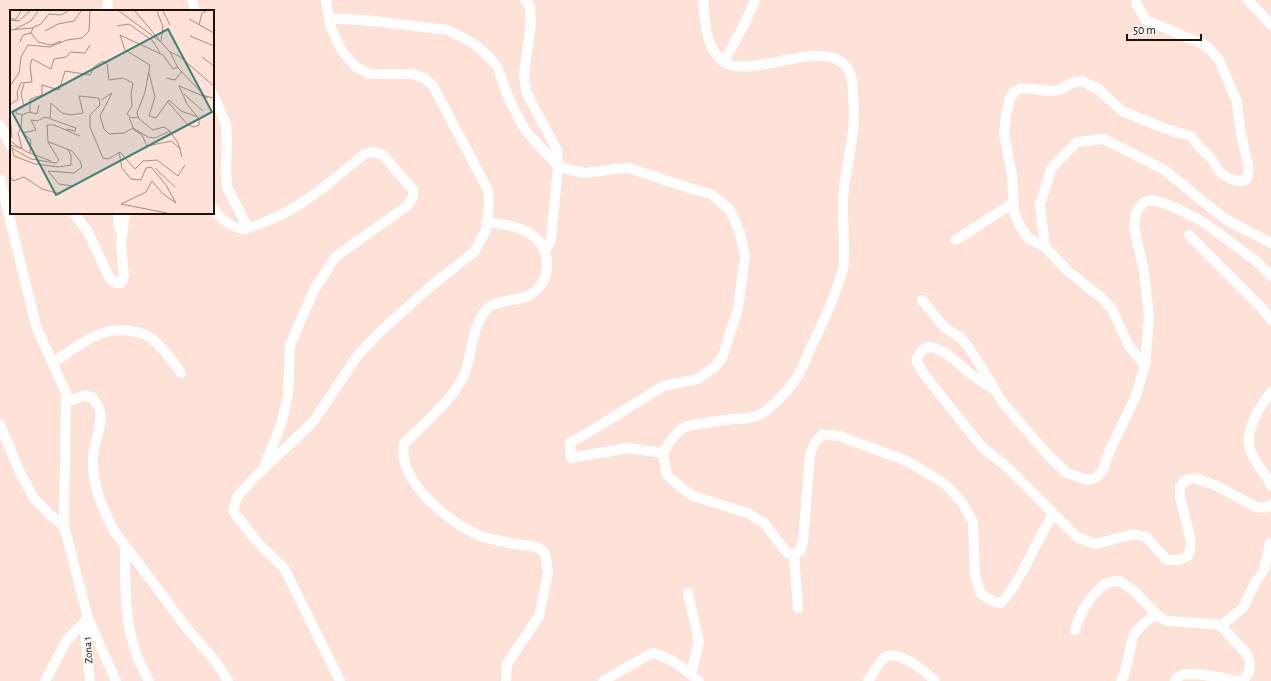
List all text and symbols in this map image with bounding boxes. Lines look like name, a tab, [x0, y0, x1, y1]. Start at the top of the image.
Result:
inset map	[10, 10, 214, 214]
scale bar	[1127, 16, 1201, 42]
text: 50 m	[1133, 24, 1156, 36]
street label: Zona 1	[82, 636, 94, 664]

